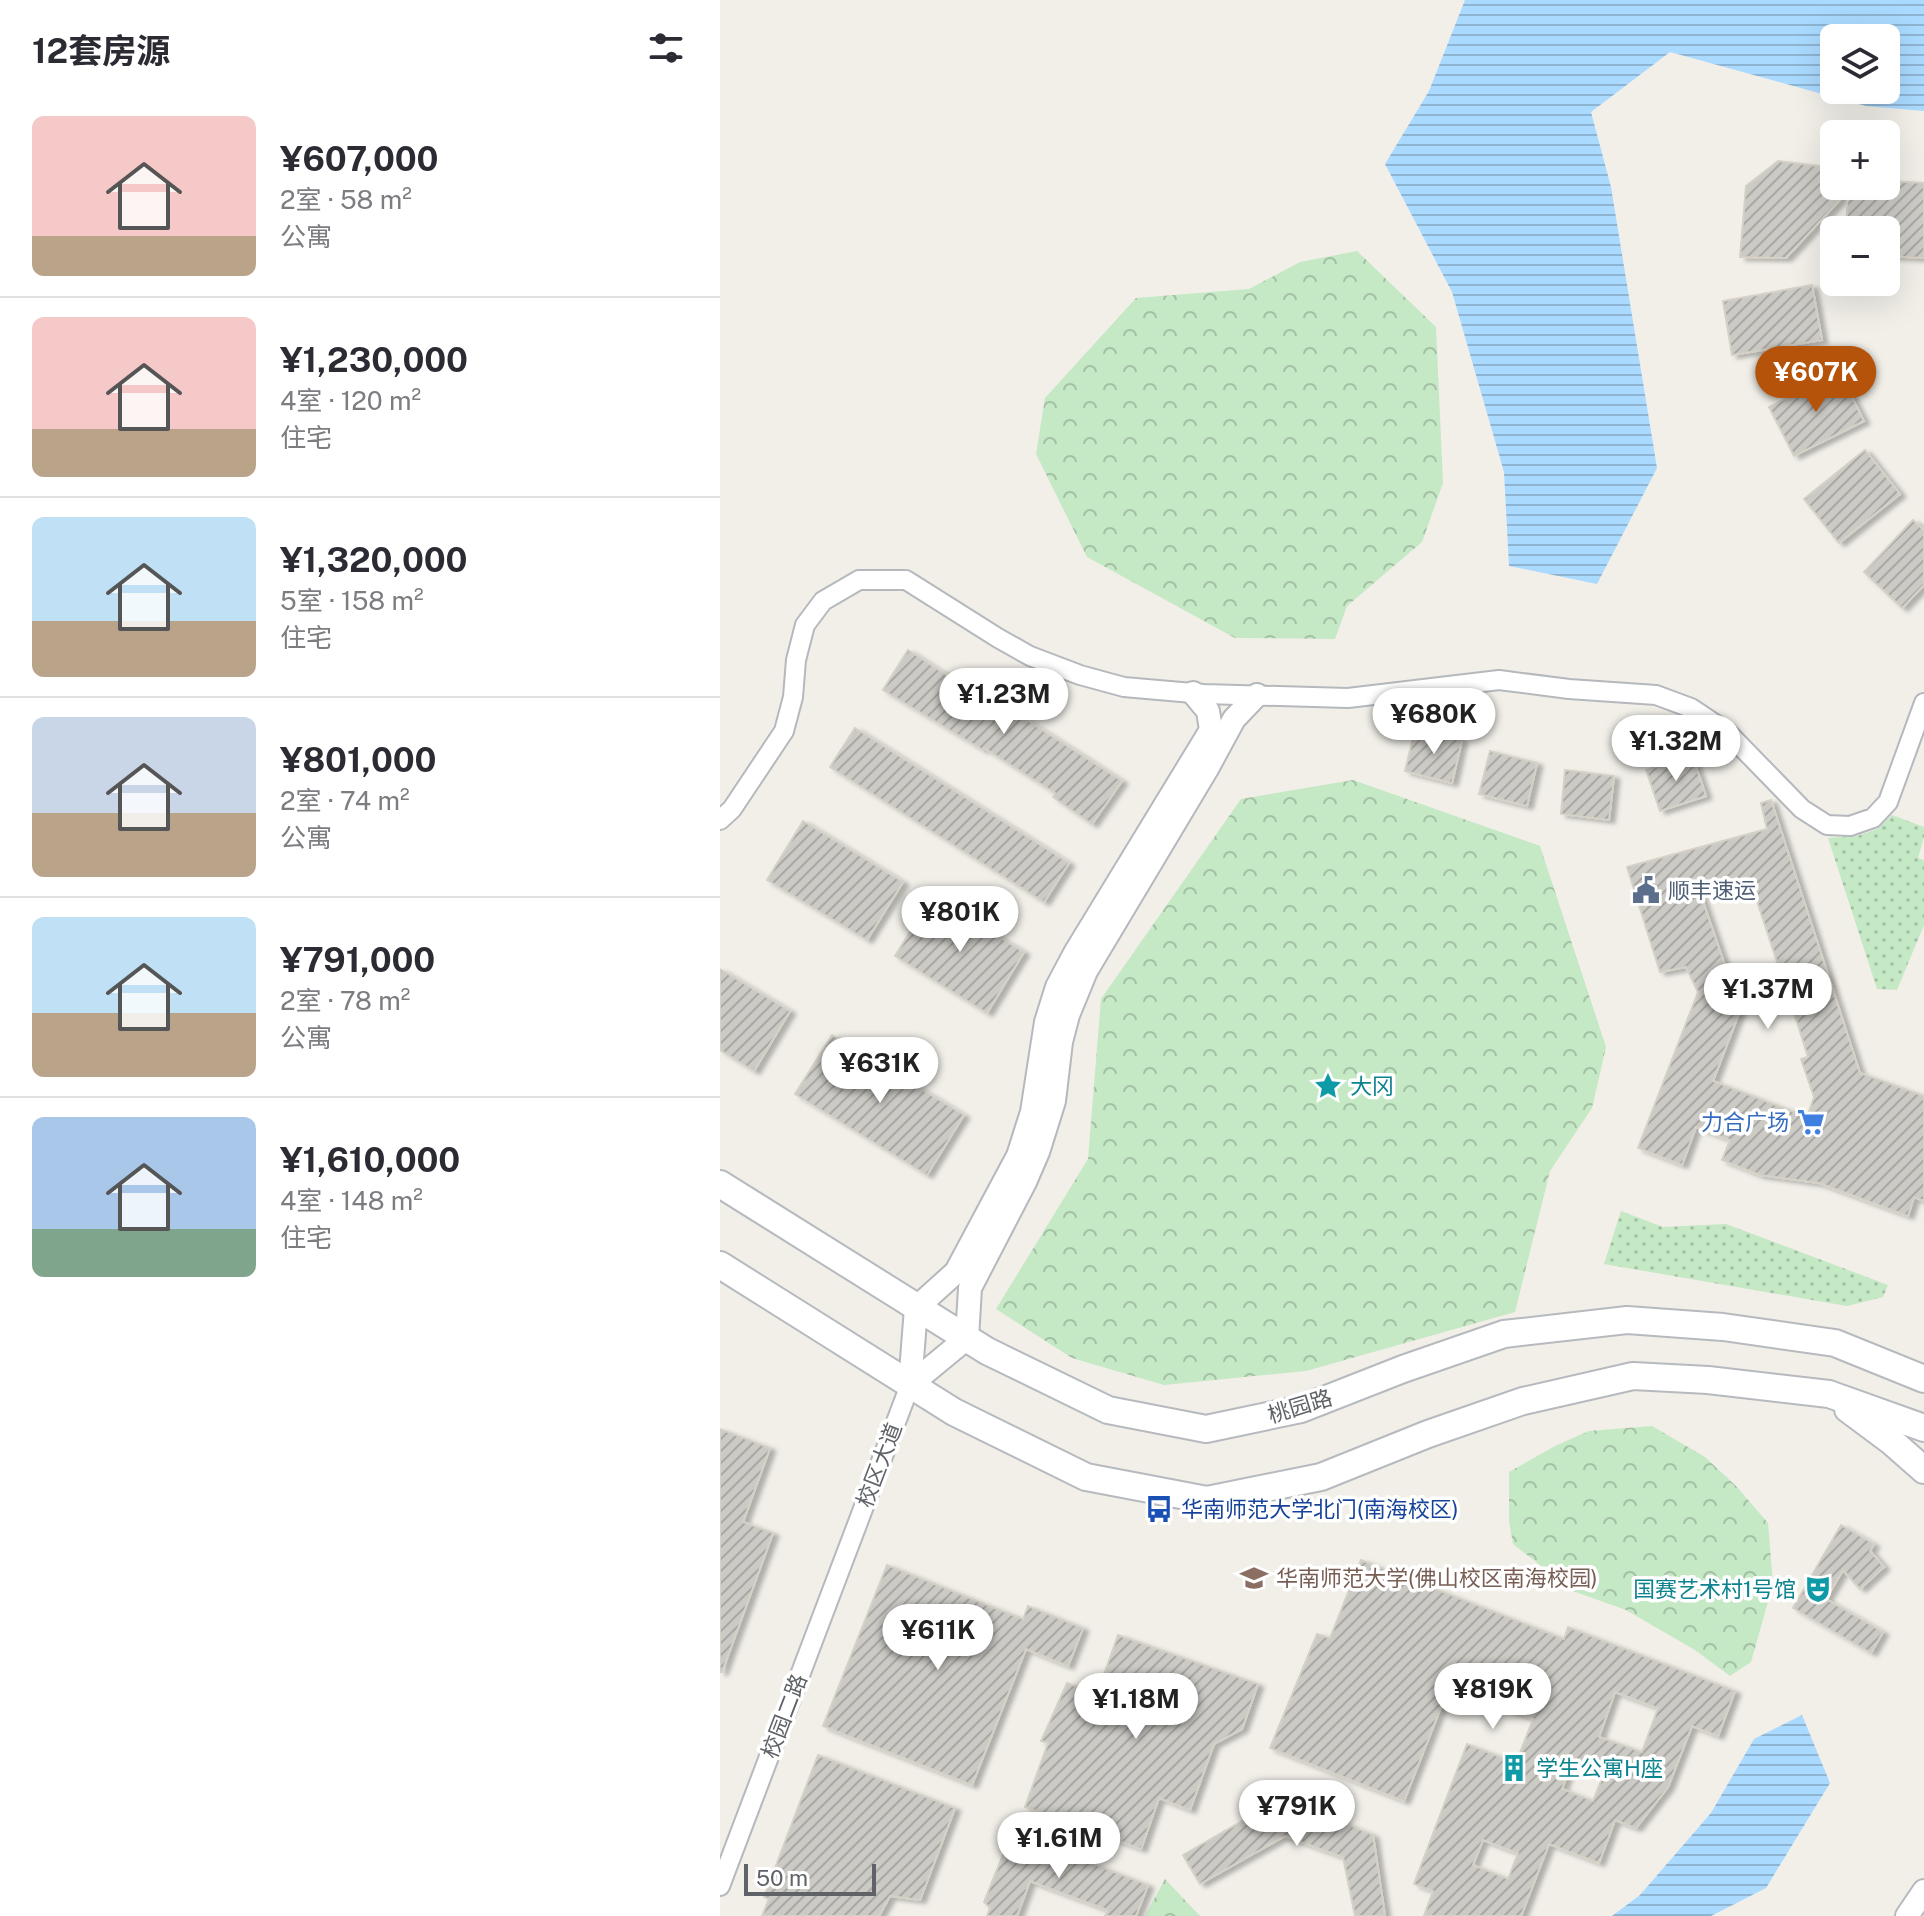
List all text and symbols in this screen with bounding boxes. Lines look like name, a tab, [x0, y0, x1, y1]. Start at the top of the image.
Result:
map controls	[1820, 24, 1900, 296]
button: layers	[1820, 24, 1900, 104]
icon: filters	[644, 26, 688, 70]
text: 12套房源	[32, 31, 170, 71]
button: +	[1820, 120, 1900, 200]
text: ¥607,000	[280, 139, 438, 179]
icon: home	[96, 148, 192, 244]
text: 2室 · 58 m²	[280, 184, 412, 215]
button: −	[1820, 216, 1900, 296]
text: 公寓	[280, 221, 332, 252]
text: ¥1,230,000	[280, 340, 468, 380]
pin: ¥607K	[1760, 346, 1872, 414]
icon: home	[96, 349, 192, 445]
text: ¥607K	[1773, 356, 1859, 387]
text: 4室 · 120 m²	[280, 385, 421, 416]
text: 住宅	[280, 422, 332, 453]
text: ¥1,320,000	[280, 540, 467, 580]
icon: home	[96, 549, 192, 645]
text: 5室 · 158 m²	[280, 585, 424, 616]
text: 住宅	[280, 622, 332, 653]
pin: ¥1.23M	[939, 668, 1069, 736]
text: ¥1.23M	[957, 678, 1051, 709]
pin: ¥680K	[1378, 688, 1490, 756]
text: ¥680K	[1391, 698, 1478, 729]
pin: ¥1.32M	[1611, 715, 1741, 783]
text: ¥1.32M	[1630, 725, 1722, 756]
text: ¥801,000	[280, 740, 437, 780]
icon: home	[96, 749, 192, 845]
text: 2室 · 74 m²	[280, 785, 410, 816]
text: 公寓	[280, 822, 332, 853]
public building icon: 顺丰速运	[1631, 875, 1661, 905]
place label: 顺丰速运	[1668, 877, 1756, 903]
pin: ¥801K	[904, 886, 1016, 954]
text: ¥801K	[919, 896, 1001, 927]
text: ¥791,000	[280, 940, 435, 980]
icon: home	[96, 949, 192, 1045]
pin: ¥1.37M	[1703, 963, 1833, 1031]
text: ¥1.37M	[1722, 973, 1814, 1004]
text: 2室 · 78 m²	[280, 985, 410, 1016]
text: 公寓	[280, 1022, 332, 1053]
pin: ¥631K	[824, 1037, 936, 1105]
text: ¥631K	[839, 1047, 921, 1078]
place icon: 大冈	[1313, 1071, 1343, 1101]
place label: 大冈	[1350, 1073, 1394, 1099]
supermarket icon: 力合广场	[1796, 1107, 1826, 1137]
place label: 力合广场	[1701, 1109, 1789, 1135]
text: ¥1,610,000	[280, 1140, 460, 1180]
icon: home	[96, 1149, 192, 1245]
text: 4室 · 148 m²	[280, 1185, 423, 1216]
text: 住宅	[280, 1222, 332, 1253]
street label: 桃园路	[1265, 1384, 1335, 1428]
street label: 校区大道	[851, 1419, 907, 1511]
bus stop icon: 华南师范大学北门(南海校区)	[1144, 1494, 1174, 1524]
place label: 华南师范大学北门(南海校区)	[1181, 1496, 1458, 1522]
school or university icon: 华南师范大学(佛山校区南海校园)	[1239, 1563, 1269, 1593]
place label: 华南师范大学(佛山校区南海校园)	[1276, 1565, 1597, 1591]
theatre icon: 国赛艺术村1号馆	[1803, 1574, 1833, 1604]
place label: 国赛艺术村1号馆	[1633, 1576, 1796, 1602]
pin: ¥611K	[882, 1604, 994, 1672]
text: ¥611K	[900, 1614, 976, 1645]
pin: ¥819K	[1437, 1663, 1549, 1731]
street label: 校园二路	[756, 1670, 812, 1762]
pin: ¥1.18M	[1071, 1673, 1201, 1741]
text: ¥819K	[1452, 1673, 1534, 1704]
text: ¥1.18M	[1092, 1683, 1180, 1714]
building icon: 学生公寓H座	[1499, 1753, 1529, 1783]
place label: 学生公寓H座	[1536, 1755, 1663, 1781]
pin: ¥791K	[1241, 1780, 1353, 1848]
text: ¥791K	[1257, 1790, 1337, 1821]
pin: ¥1.61M	[994, 1812, 1124, 1880]
text: ¥1.61M	[1015, 1822, 1103, 1853]
scale bar	[744, 1860, 876, 1896]
text: 50 m	[756, 1865, 808, 1891]

